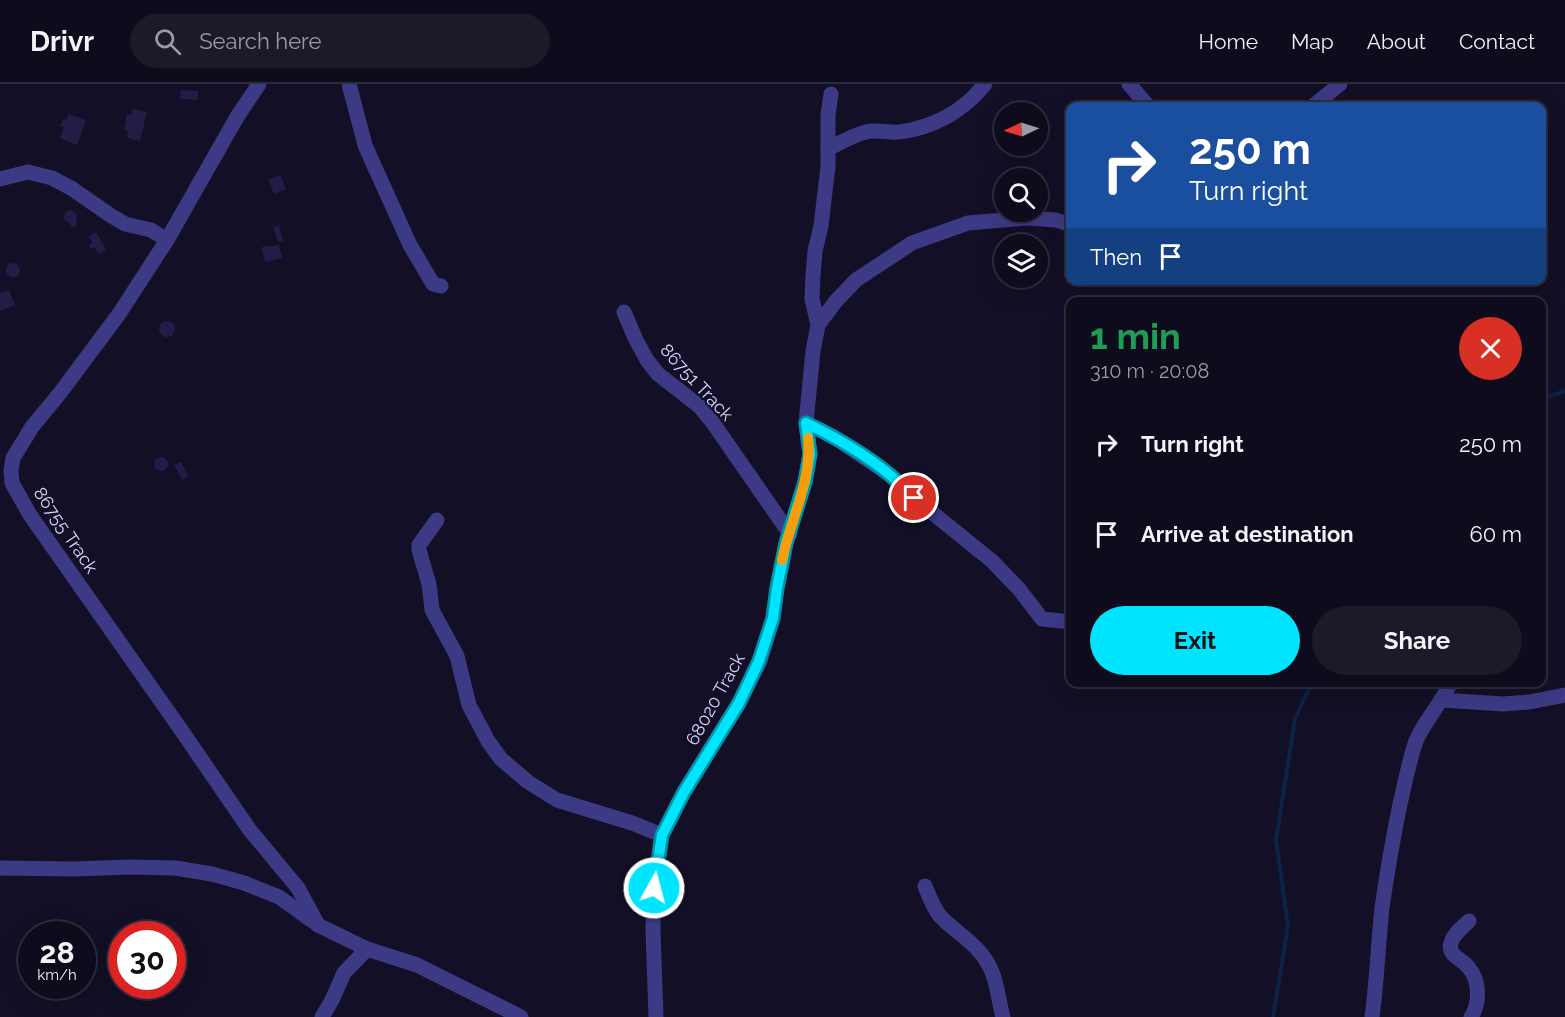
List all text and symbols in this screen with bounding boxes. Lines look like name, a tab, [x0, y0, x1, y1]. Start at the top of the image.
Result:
search box	[130, 14, 550, 68]
text: Drivr	[30, 25, 94, 58]
icon: search	[151, 25, 184, 58]
text: Search here	[199, 28, 321, 54]
text: Home	[1199, 29, 1258, 54]
text: Map	[1291, 29, 1334, 54]
text: About	[1367, 29, 1426, 54]
text: Contact	[1459, 29, 1535, 54]
north arrow	[994, 102, 1048, 156]
map controls	[994, 102, 1048, 288]
text: 250 m	[1189, 125, 1311, 174]
icon: right	[1090, 126, 1168, 204]
button: search	[994, 168, 1048, 222]
text: Turn right	[1189, 175, 1308, 206]
button: layers	[994, 234, 1048, 288]
icon: arrive	[1154, 240, 1187, 273]
text: Then	[1090, 244, 1142, 270]
text: 1 min	[1090, 315, 1181, 357]
button: close	[1459, 317, 1522, 380]
street label: 86751 Track	[656, 339, 738, 425]
text: 310 m · 20:08	[1090, 359, 1209, 383]
icon: right	[1090, 428, 1123, 461]
text: Turn right	[1141, 431, 1244, 457]
text: 250 m	[1459, 431, 1522, 457]
pin	[888, 472, 939, 523]
icon: arrive	[897, 481, 930, 514]
street label: 86755 Track	[29, 483, 103, 577]
icon: arrive	[1090, 518, 1123, 551]
text: Arrive at destination	[1141, 521, 1354, 547]
text: 60 m	[1469, 521, 1522, 547]
button: Exit	[1090, 606, 1300, 675]
button: Share	[1312, 606, 1522, 675]
street label: 68020 Track	[681, 649, 749, 749]
position arrow	[622, 856, 686, 920]
speed limit sign: 30	[108, 921, 186, 999]
text: 28	[39, 935, 75, 970]
text: km/h	[37, 966, 77, 984]

